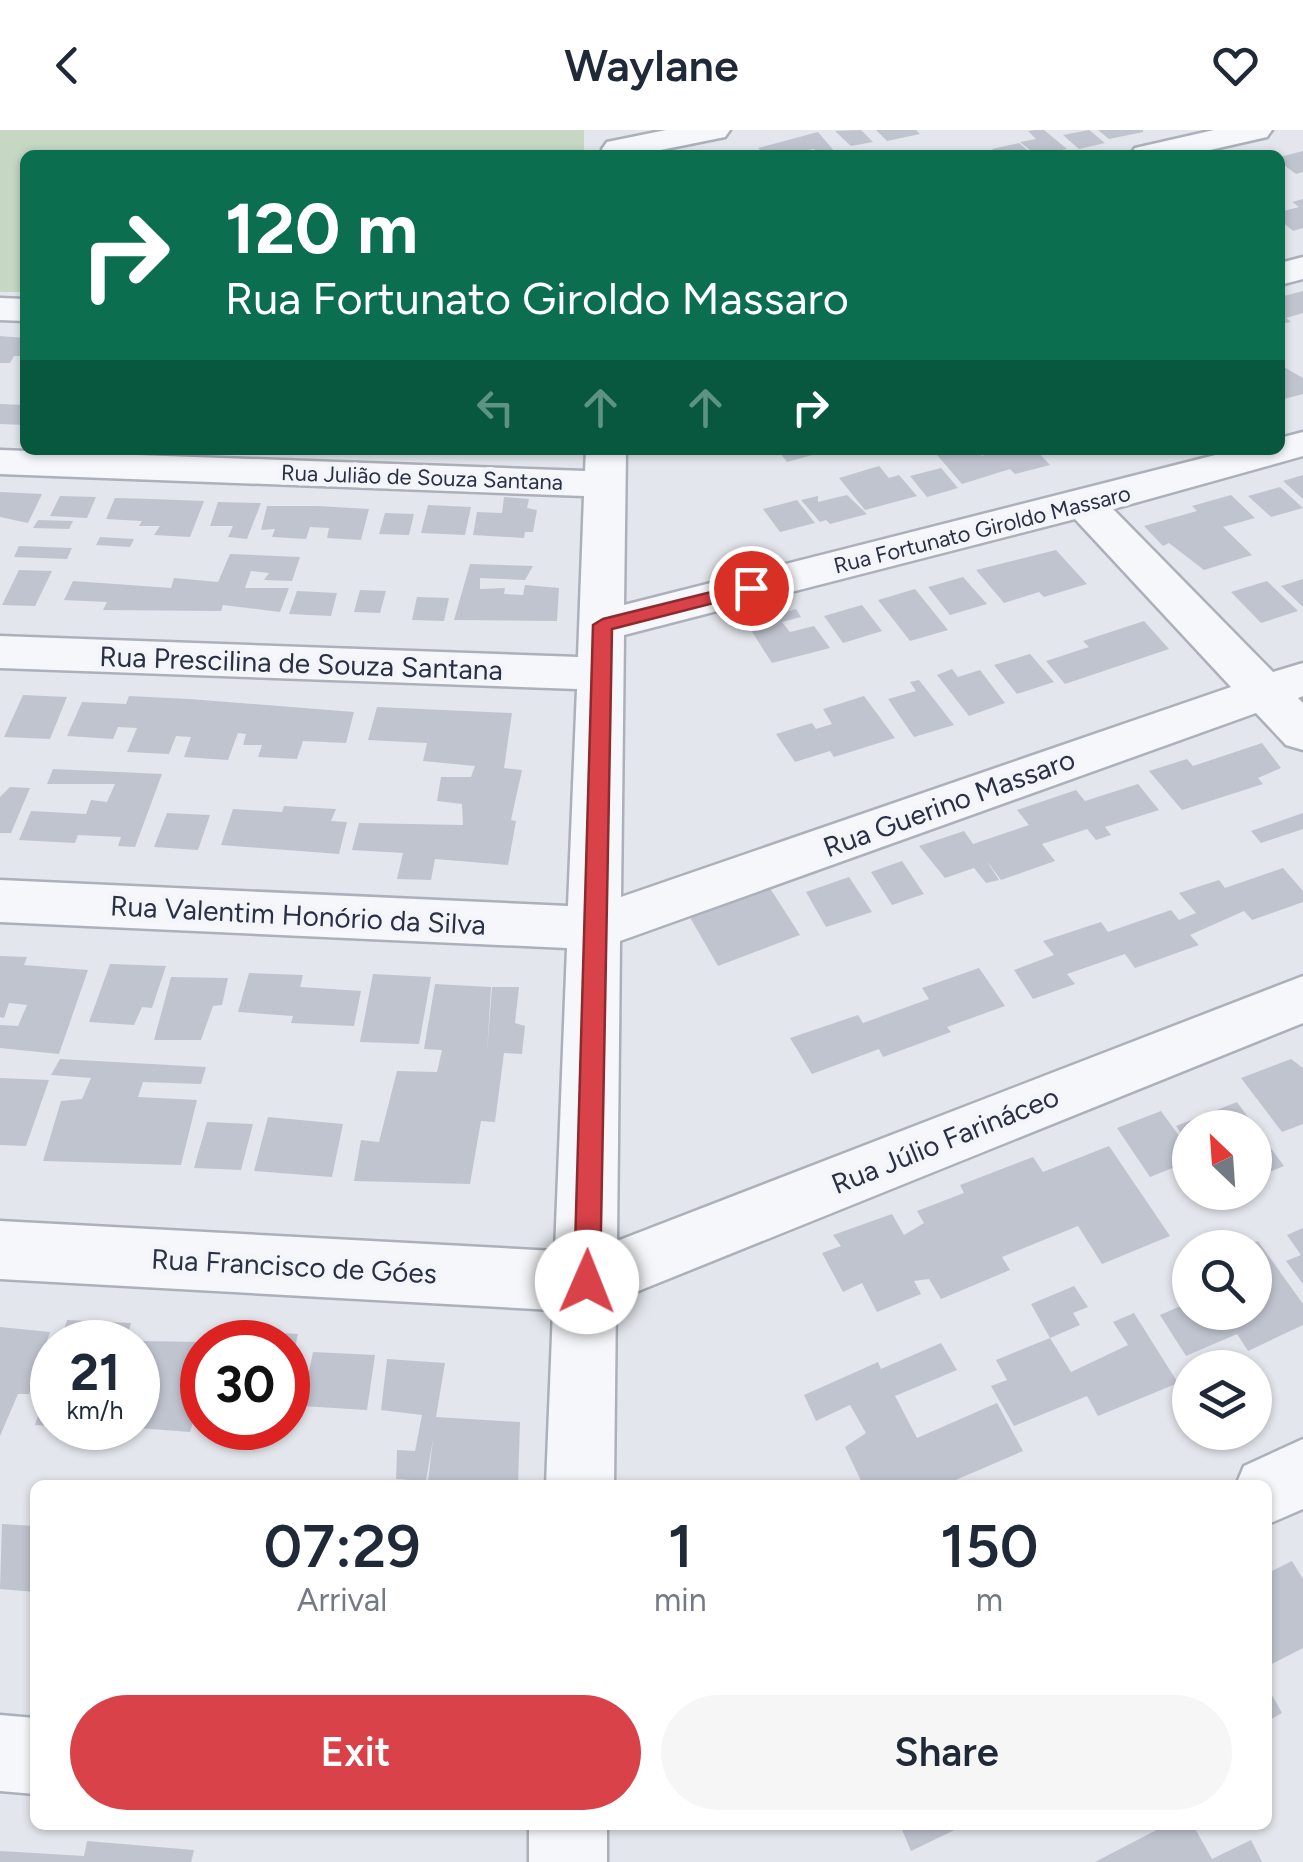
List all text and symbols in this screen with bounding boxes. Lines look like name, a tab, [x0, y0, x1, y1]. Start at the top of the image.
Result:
icon: back	[40, 38, 95, 93]
text: Waylane	[564, 38, 739, 92]
icon: heart	[1208, 38, 1263, 93]
text: 120 m	[225, 186, 418, 271]
icon: right	[60, 190, 190, 320]
text: Rua Fortunato Giroldo Massaro	[225, 271, 849, 325]
icon: left	[468, 380, 523, 435]
icon: ahead	[573, 380, 628, 435]
icon: ahead	[678, 380, 733, 435]
icon: right	[783, 380, 838, 435]
street label: Rua Julião de Souza Santana	[281, 459, 563, 496]
street label: Rua Fortunato Giroldo Massaro	[831, 479, 1133, 579]
pin	[709, 546, 794, 631]
icon: arrive	[724, 561, 779, 616]
street label: Rua Prescilina de Souza Santana	[99, 639, 503, 687]
street label: Rua Guerino Massaro	[819, 742, 1079, 864]
street label: Rua Valentim Honório da Silva	[109, 888, 487, 942]
street label: Rua Júlio Farináceo	[826, 1079, 1064, 1201]
north arrow	[1172, 1110, 1272, 1210]
map controls	[1172, 1110, 1272, 1450]
position arrow	[535, 1230, 639, 1334]
button: search	[1172, 1230, 1272, 1330]
street label: Rua Francisco de Góes	[150, 1242, 438, 1290]
speed limit sign: 30	[180, 1320, 310, 1450]
text: 21	[70, 1342, 120, 1403]
button: layers	[1172, 1350, 1272, 1450]
text: km/h	[66, 1395, 124, 1425]
text: 07:29	[263, 1510, 421, 1582]
text: 1	[668, 1510, 693, 1582]
text: 150	[940, 1510, 1039, 1582]
text: Arrival	[297, 1581, 387, 1619]
text: min	[654, 1581, 707, 1619]
text: m	[976, 1581, 1003, 1619]
button: Exit	[70, 1695, 641, 1810]
button: Share	[661, 1695, 1232, 1810]

